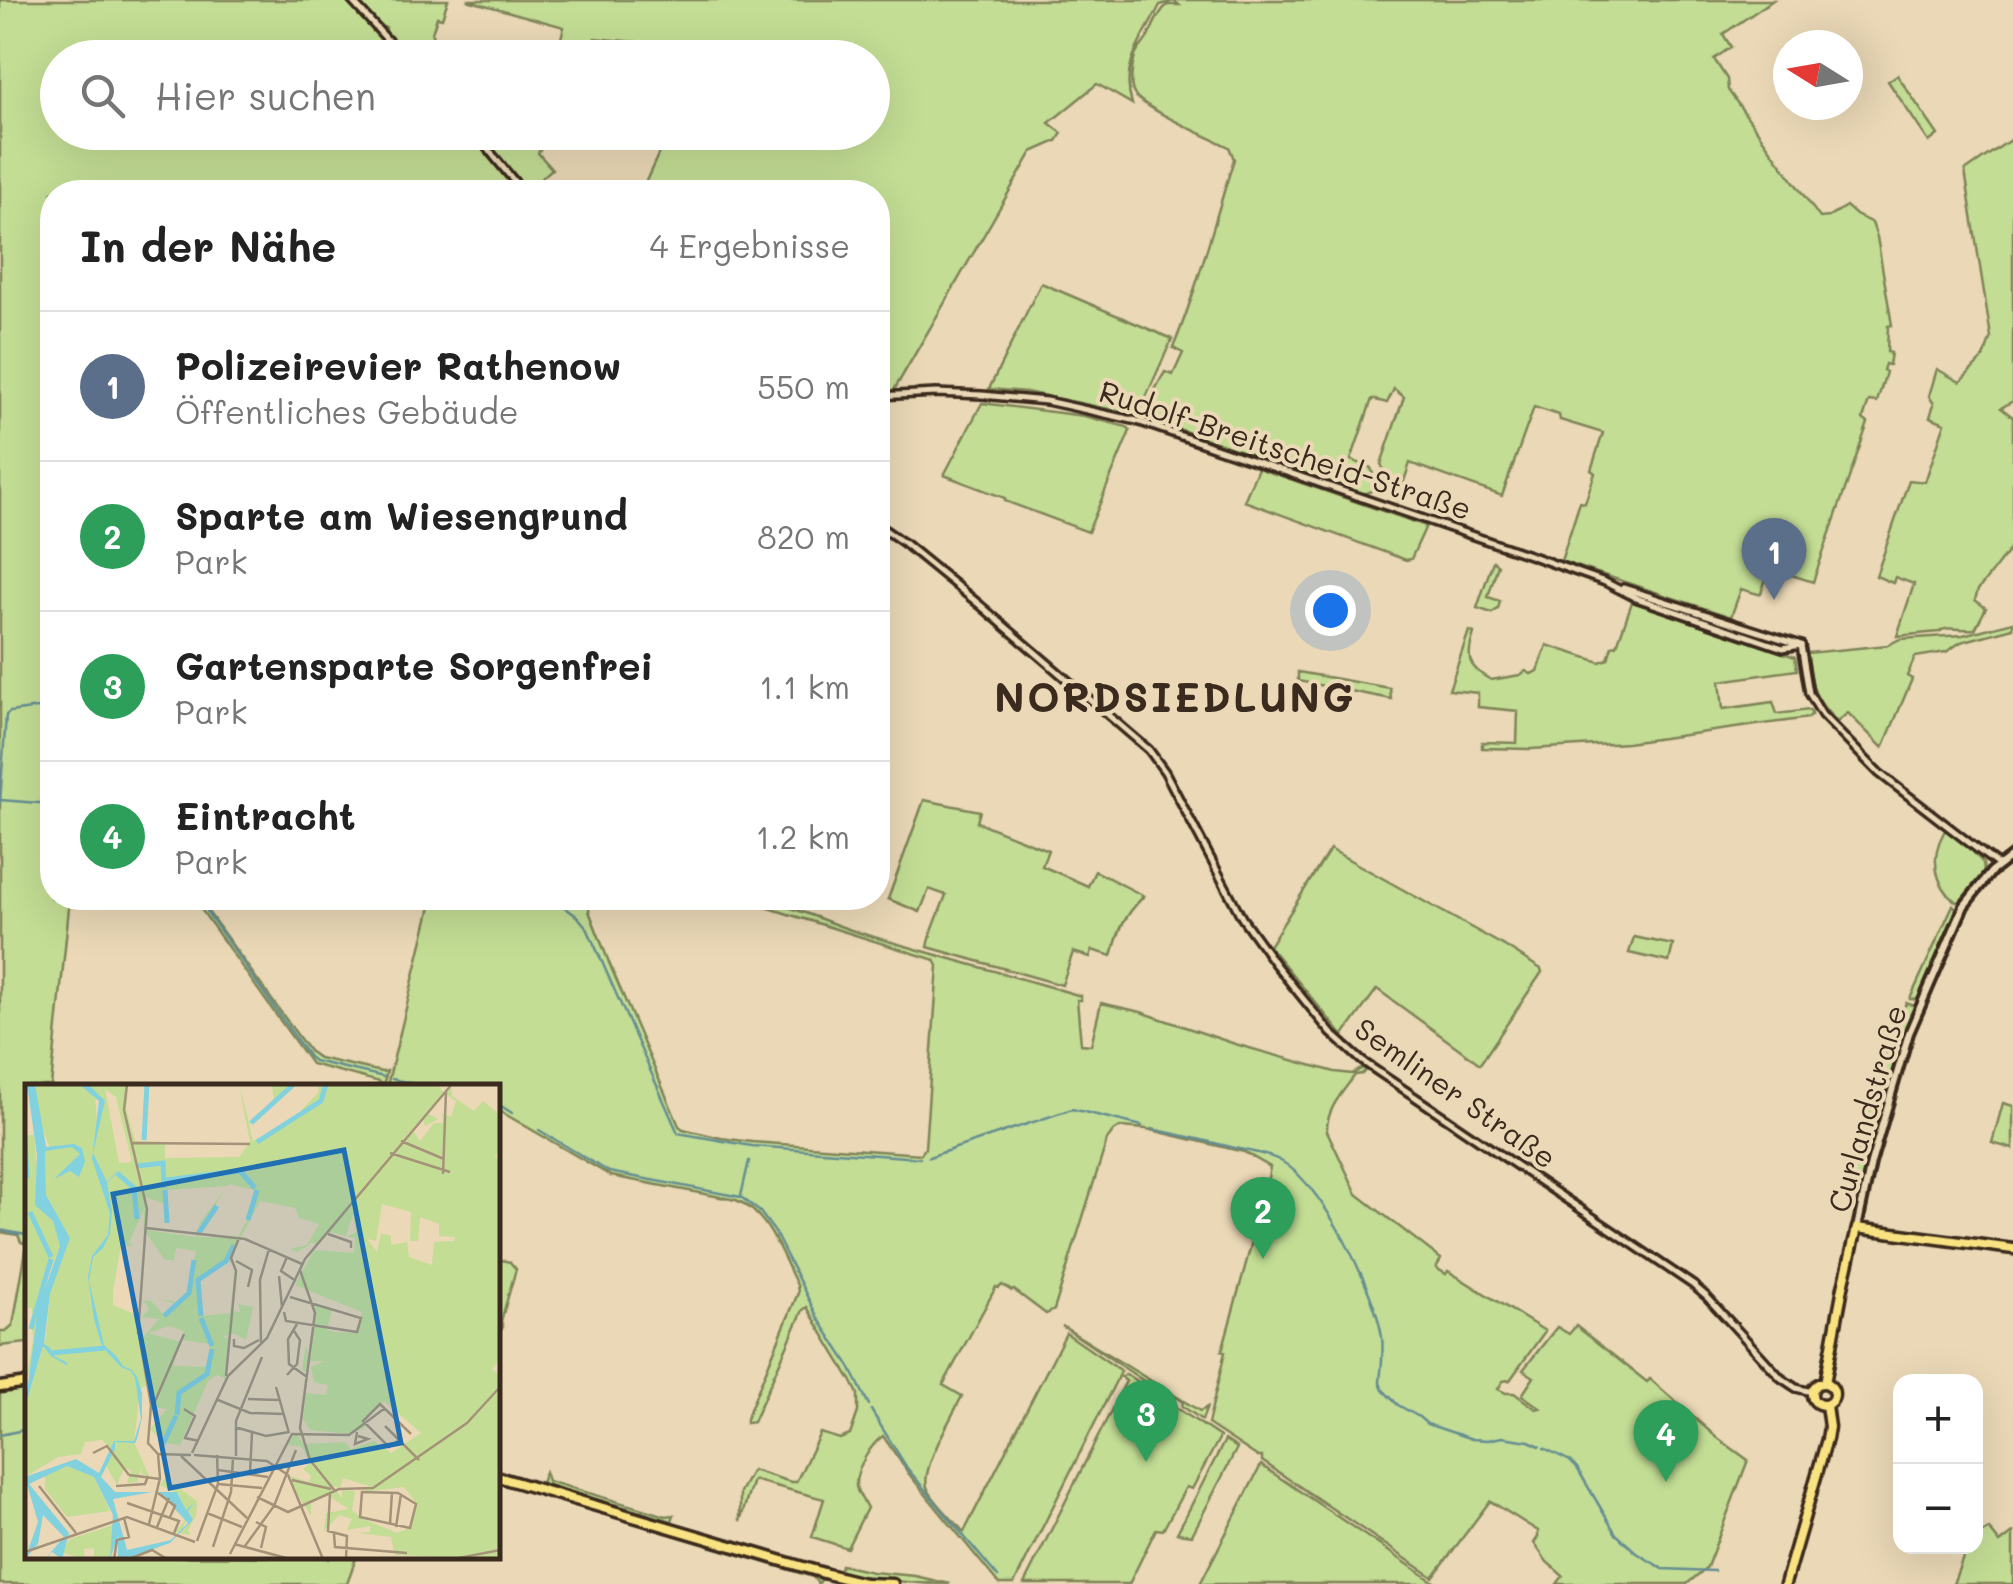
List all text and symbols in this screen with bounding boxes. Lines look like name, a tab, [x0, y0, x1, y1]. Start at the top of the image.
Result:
north arrow	[1773, 30, 1863, 120]
search box	[40, 40, 890, 150]
icon: search	[75, 68, 130, 123]
text: Hier suchen	[155, 70, 376, 120]
text: In der Nähe	[80, 218, 336, 273]
text: 4 Ergebnisse	[649, 224, 850, 266]
text: Polizeirevier Rathenow	[175, 340, 621, 390]
text: 1	[105, 365, 120, 407]
text: 550 m	[757, 365, 850, 407]
street label: Rudolf-Breitscheid-Straße	[1094, 370, 1477, 528]
text: Öffentliches Gebäude	[175, 390, 519, 432]
text: Sparte am Wiesengrund	[175, 490, 628, 540]
text: 2	[104, 515, 121, 557]
text: 820 m	[757, 515, 850, 557]
pin: 1	[1742, 518, 1806, 600]
text: Park	[175, 540, 248, 582]
your location	[1305, 585, 1356, 636]
text: Gartensparte Sorgenfrei	[175, 640, 653, 690]
text: 3	[103, 665, 122, 707]
text: 1.1 km	[759, 665, 850, 707]
district label: NORDSIEDLUNG	[994, 670, 1356, 722]
text: Park	[175, 690, 248, 732]
text: Eintracht	[175, 790, 356, 840]
text: 4	[102, 815, 123, 857]
text: 1.2 km	[756, 815, 850, 857]
text: Park	[175, 840, 248, 882]
street label: Curlandstraße	[1817, 1000, 1915, 1217]
street label: Semliner Straße	[1347, 1008, 1565, 1177]
inset map	[25, 1084, 500, 1559]
pin: 2	[1230, 1176, 1296, 1259]
map controls	[1893, 1374, 1983, 1554]
button: +	[1893, 1374, 1983, 1464]
pin: 3	[1114, 1380, 1178, 1462]
pin: 4	[1634, 1400, 1698, 1482]
button: −	[1893, 1464, 1983, 1554]

